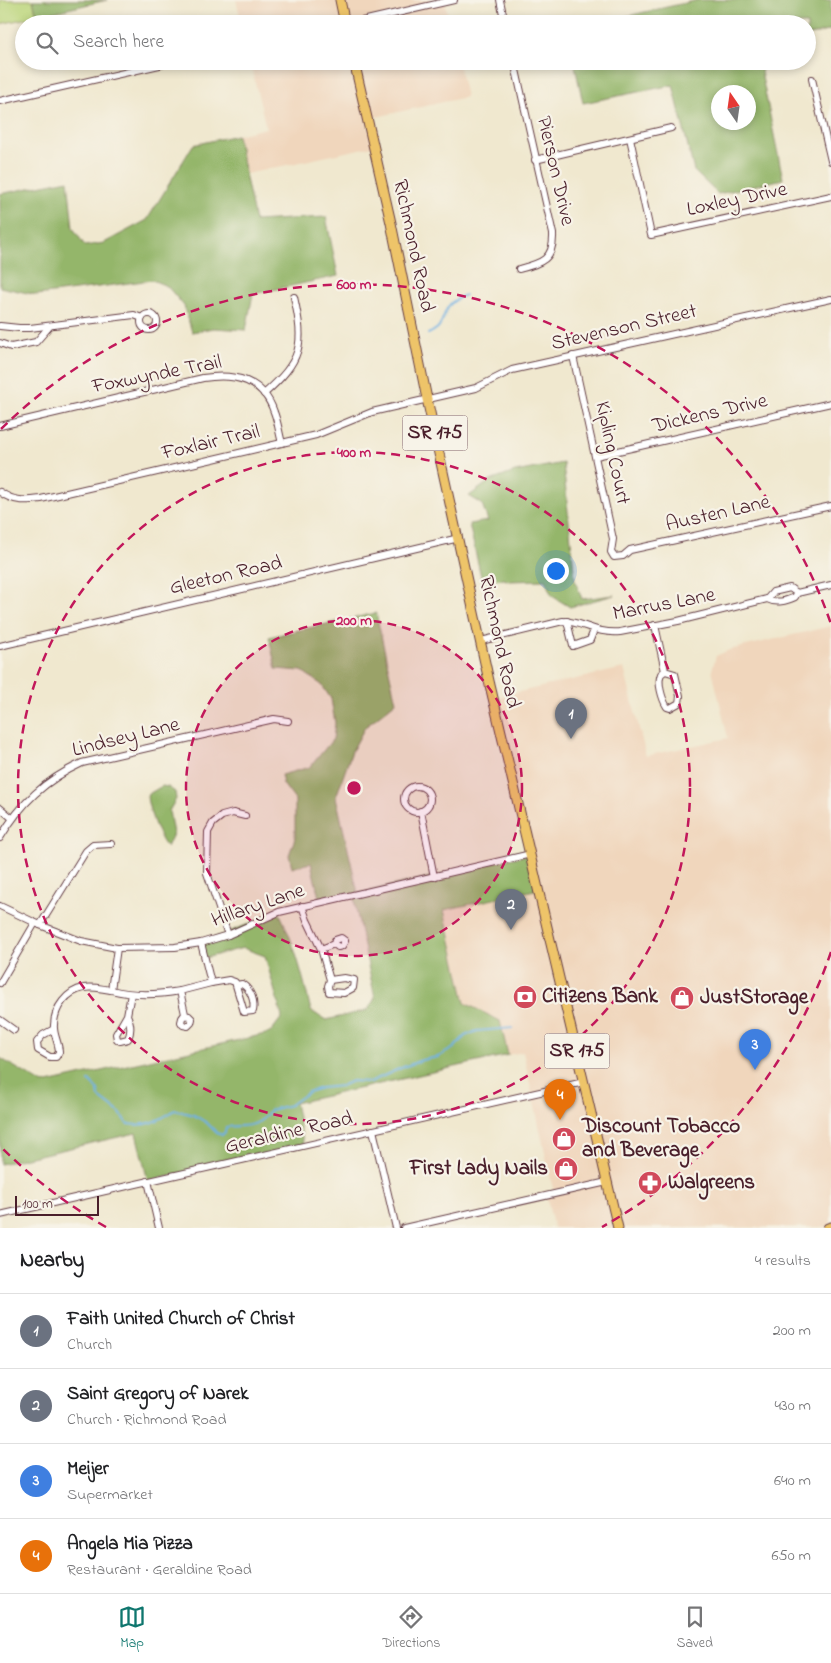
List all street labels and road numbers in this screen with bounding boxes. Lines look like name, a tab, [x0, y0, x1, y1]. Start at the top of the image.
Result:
street label: Pierson Drive	[528, 113, 582, 229]
street label: Loxley Drive	[684, 175, 791, 227]
street label: Richmond Road	[384, 177, 442, 315]
street label: Stevenson Street	[548, 297, 700, 359]
street label: Foxwynde Trail	[89, 348, 225, 404]
street label: Dickens Drive	[649, 386, 771, 442]
street label: Kipling Court	[584, 398, 638, 508]
road number: SR 175	[402, 416, 468, 450]
street label: Foxlair Trail	[158, 417, 263, 469]
street label: Austen Lane	[663, 487, 774, 541]
street label: Gleeton Road	[167, 548, 285, 604]
street label: Richmond Road	[470, 573, 528, 711]
street label: Marrus Lane	[610, 580, 718, 630]
street label: Lindsey Lane	[69, 710, 184, 768]
street label: Hillary Lane	[207, 876, 310, 938]
road number: SR 175	[544, 1034, 610, 1068]
street label: Geraldine Road	[222, 1104, 356, 1162]

